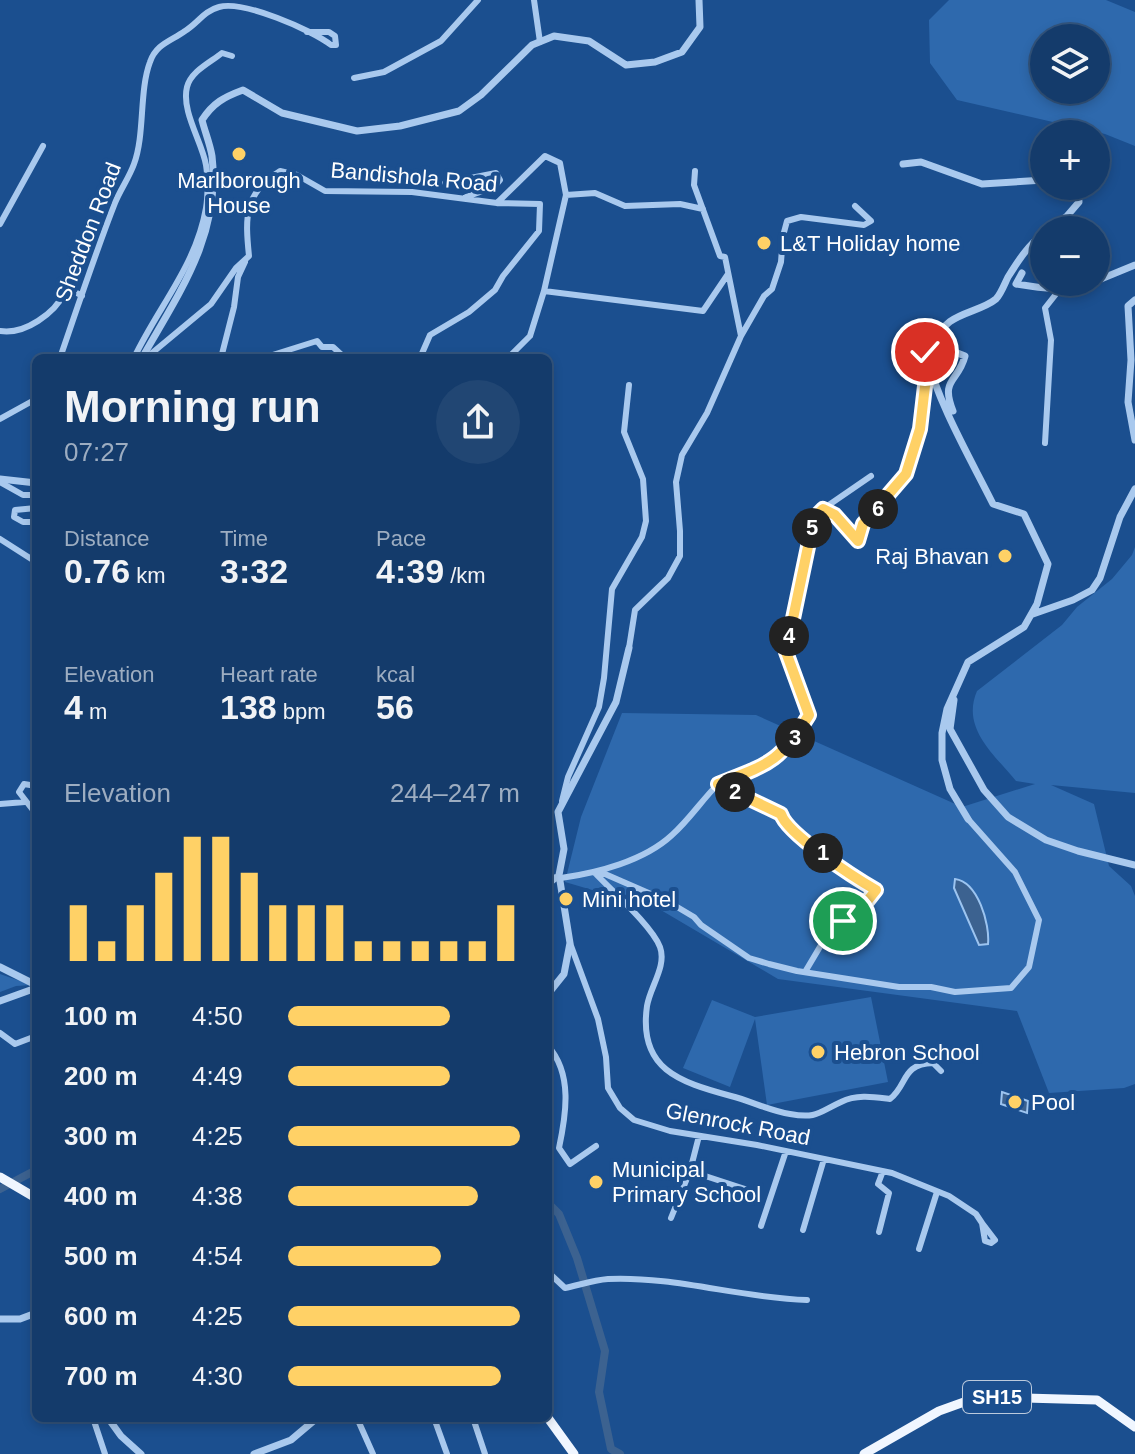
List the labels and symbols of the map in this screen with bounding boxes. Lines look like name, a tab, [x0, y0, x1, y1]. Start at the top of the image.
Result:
marker: Marlborough House	[230, 145, 248, 163]
street label: Bandishola Road	[329, 157, 499, 197]
street label: Sheddon Road	[50, 159, 126, 305]
place label: Marlborough House	[177, 168, 301, 218]
place label: L&T Holiday home	[780, 231, 961, 256]
marker: L&T Holiday home	[755, 234, 773, 252]
pin	[891, 318, 959, 386]
pin: 6	[858, 489, 898, 529]
pin: 5	[792, 508, 832, 548]
place label: Raj Bhavan	[875, 544, 989, 569]
marker: Raj Bhavan	[996, 547, 1014, 565]
pin: 4	[769, 616, 809, 656]
pin: 3	[775, 718, 815, 758]
pin: 2	[715, 772, 755, 812]
pin: 1	[803, 833, 843, 873]
place label: Mini hotel	[582, 887, 676, 912]
pin	[809, 887, 877, 955]
marker: Mini hotel	[557, 890, 575, 908]
place label: Hebron School	[834, 1040, 980, 1065]
marker: Hebron School	[809, 1043, 827, 1061]
place label: Pool	[1031, 1090, 1075, 1115]
marker: Pool	[1006, 1093, 1024, 1111]
street label: Glenrock Road	[664, 1098, 812, 1150]
place label: Municipal Primary School	[612, 1157, 761, 1207]
marker: Municipal Primary School	[587, 1173, 605, 1191]
road number: SH15	[963, 1381, 1031, 1413]

